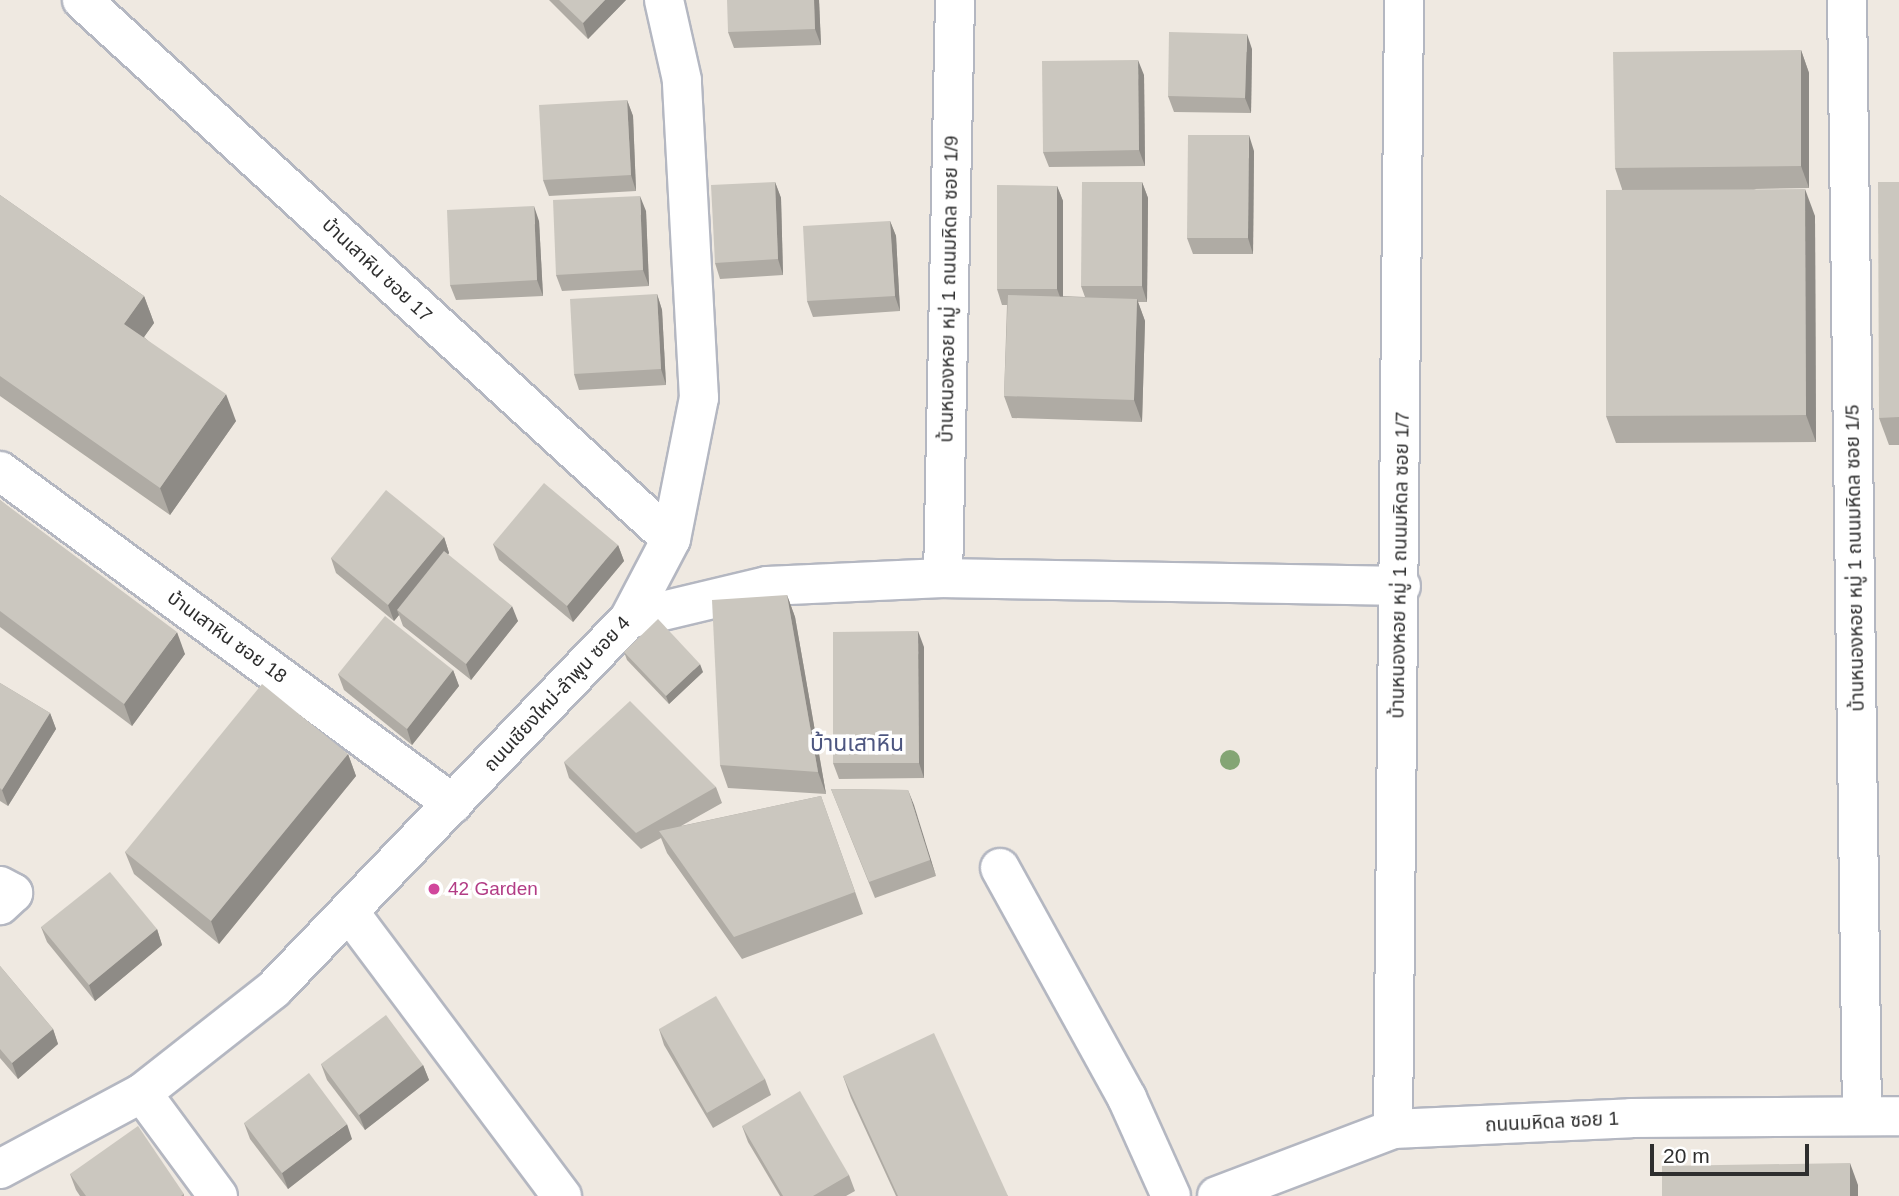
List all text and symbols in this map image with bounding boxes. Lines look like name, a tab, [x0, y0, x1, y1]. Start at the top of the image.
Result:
street label: บ้านหนองหอย หมู่ 1 ถนนมหิดล ซอย 1/9	[935, 135, 963, 443]
street label: บ้านเสาหิน ซอย 17	[317, 213, 437, 327]
street label: บ้านหนองหอย หมู่ 1 ถนนมหิดล ซอย 1/5	[1841, 404, 1869, 712]
street label: บ้านหนองหอย หมู่ 1 ถนนมหิดล ซอย 1/7	[1386, 411, 1414, 719]
street label: บ้านเสาหิน ซอย 18	[163, 586, 291, 688]
street label: ถนนเชียงใหม่-ลำพูน ซอย 4	[479, 612, 635, 776]
district label: บ้านเสาหิน	[810, 729, 904, 757]
place label: 42 Garden	[448, 878, 538, 900]
marker: 42 Garden	[426, 881, 442, 897]
street label: ถนนมหิดล ซอย 1	[1485, 1107, 1619, 1137]
scale bar	[1654, 1130, 1813, 1174]
text: 20 m	[1663, 1144, 1710, 1167]

